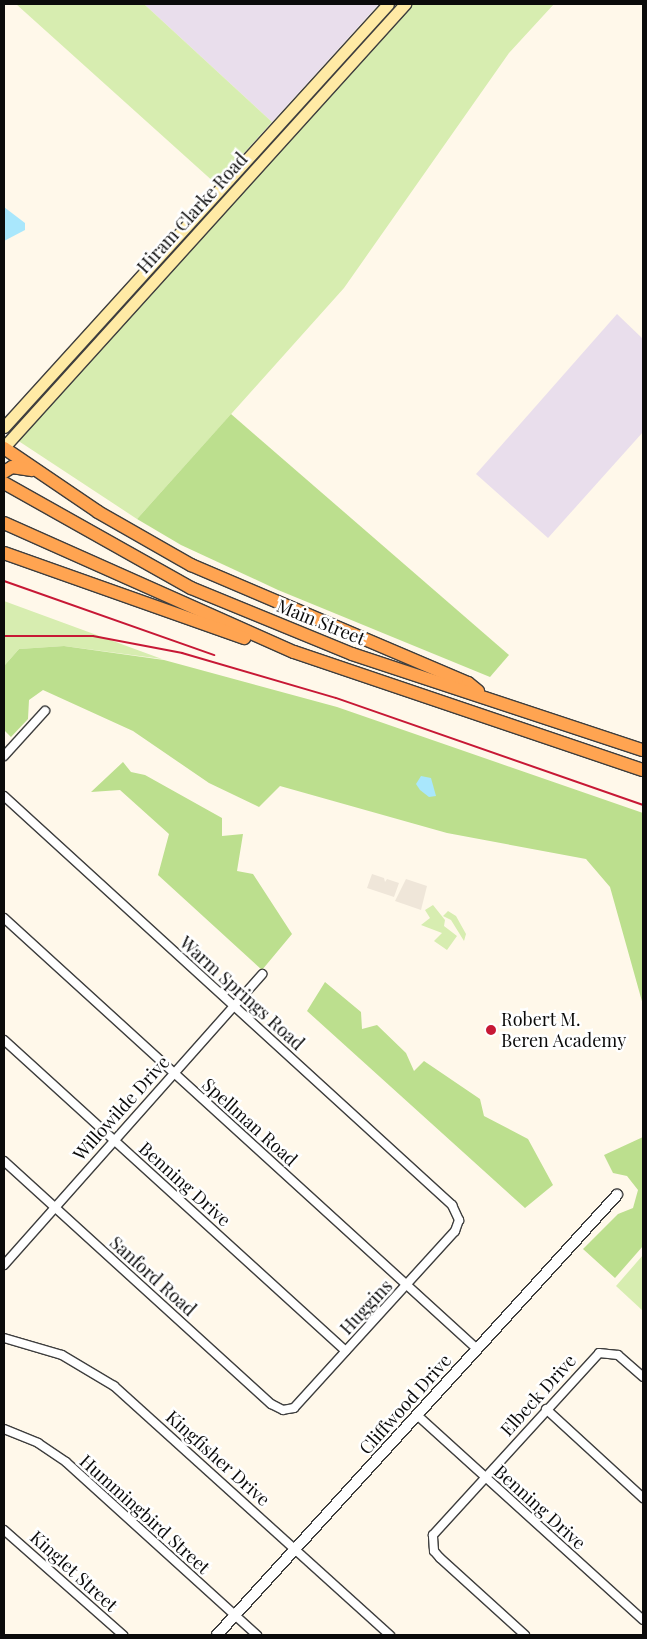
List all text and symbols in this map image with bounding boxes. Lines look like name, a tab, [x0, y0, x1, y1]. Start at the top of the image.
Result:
street label: Hiram Clarke Road	[132, 148, 252, 278]
street label: Main Street	[274, 594, 368, 650]
street label: Warm Springs Road	[175, 932, 309, 1054]
place label: Robert M. Beren Academy	[501, 1009, 627, 1052]
marker: Robert M. Beren Academy	[485, 1024, 497, 1036]
street label: Willowilde Drive	[68, 1051, 174, 1165]
street label: Spellman Road	[198, 1074, 302, 1170]
street label: Benning Drive	[135, 1137, 235, 1231]
street label: Sanford Road	[105, 1232, 201, 1320]
street label: Huggins	[335, 1275, 397, 1339]
street label: Cliffwood Drive	[354, 1350, 456, 1458]
street label: Elbeck Drive	[496, 1350, 580, 1440]
street label: Kingfisher Drive	[162, 1406, 274, 1510]
street label: Hummingbird Street	[76, 1450, 214, 1578]
street label: Benning Drive	[490, 1460, 590, 1554]
street label: Kinglet Street	[26, 1526, 122, 1616]

